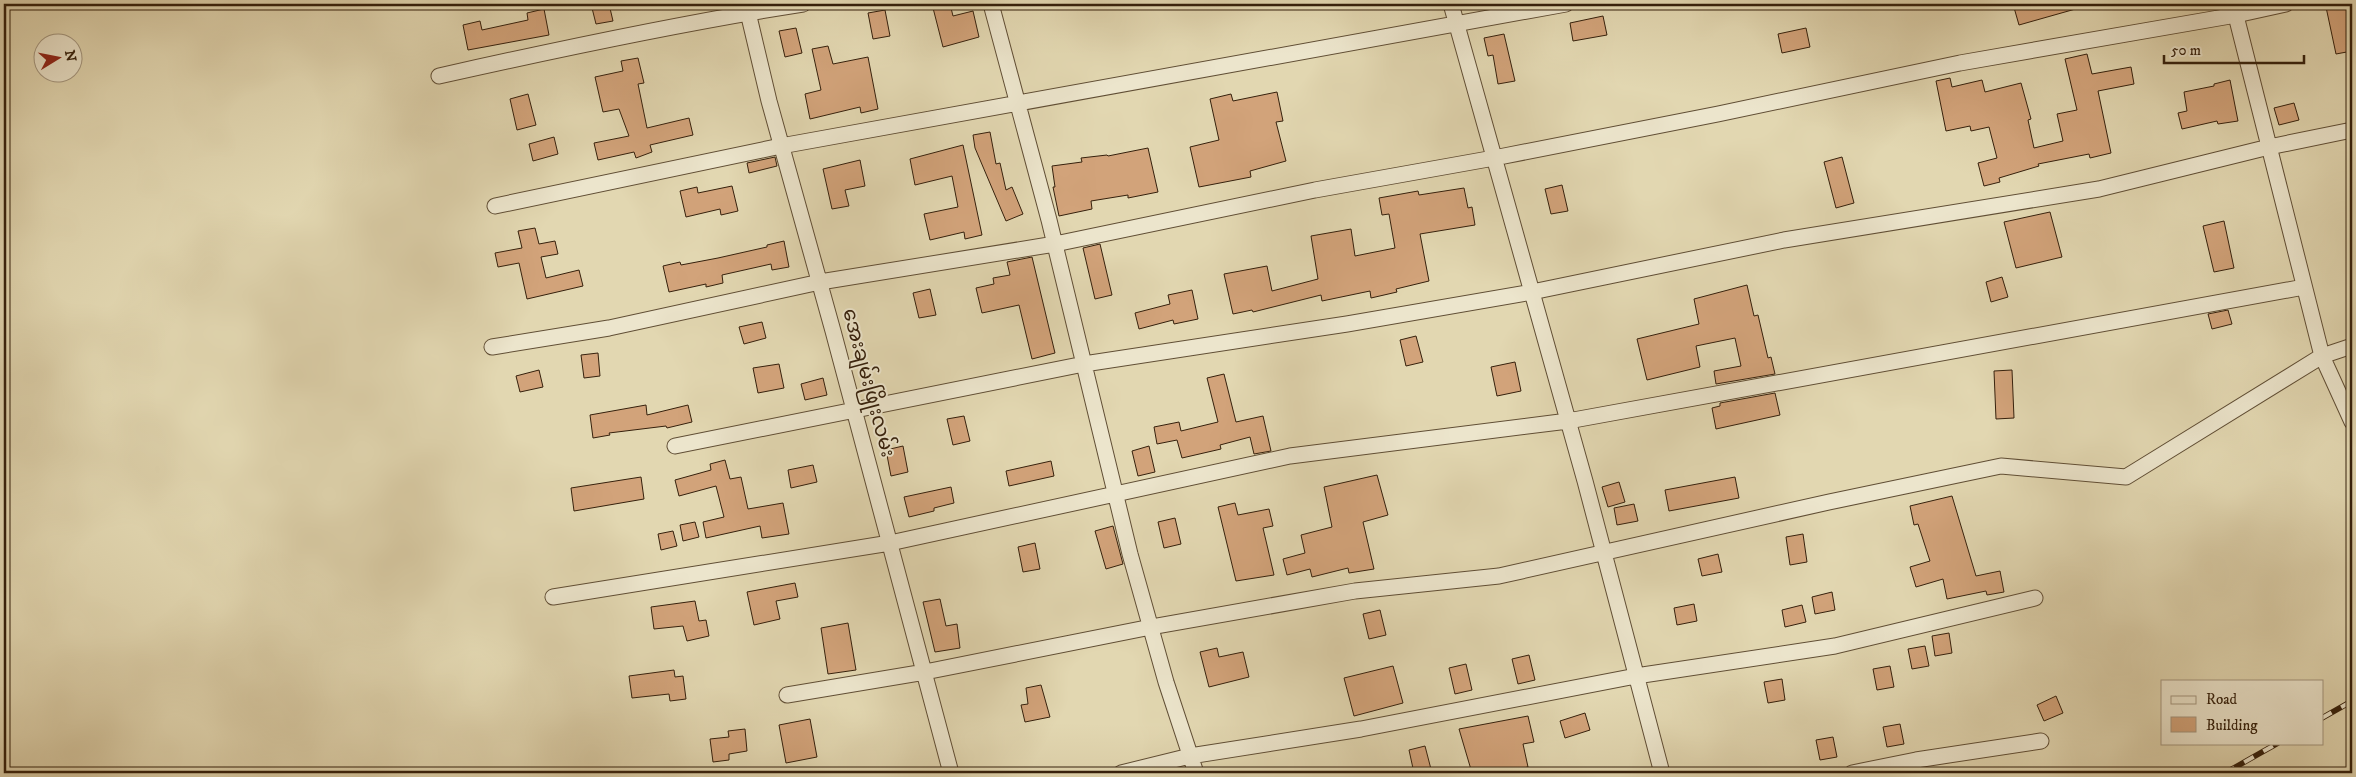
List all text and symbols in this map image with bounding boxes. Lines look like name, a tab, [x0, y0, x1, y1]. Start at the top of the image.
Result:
north arrow	[32, 32, 82, 82]
scale bar	[2164, 32, 2304, 64]
text: 50 m	[2171, 41, 2201, 60]
text: N	[60, 49, 80, 64]
street label: အေးချမ်းဖြိုးလမ်း	[834, 305, 903, 461]
legend	[2161, 680, 2324, 744]
text: Road	[2206, 690, 2238, 709]
text: Building	[2206, 716, 2258, 735]

